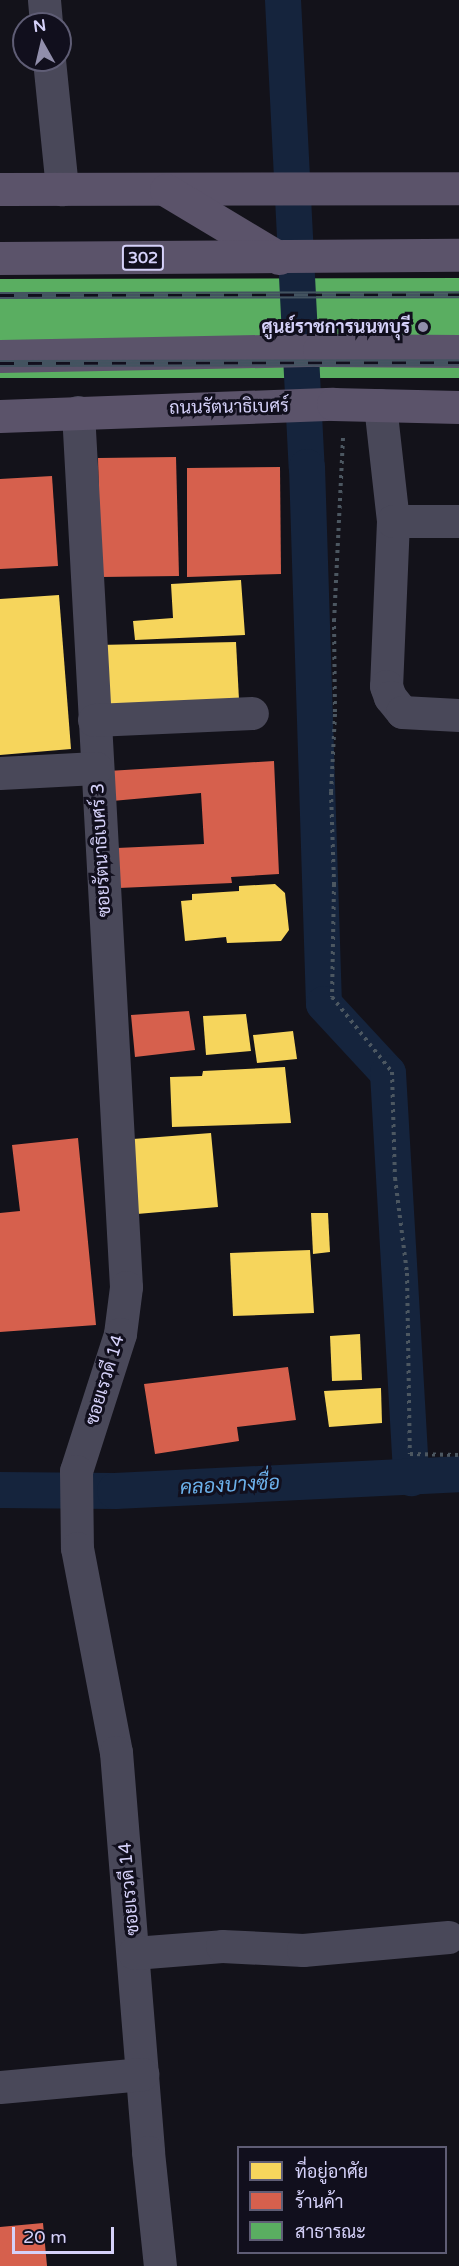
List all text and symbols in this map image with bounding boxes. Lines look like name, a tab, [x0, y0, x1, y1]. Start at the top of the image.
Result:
north arrow	[12, 12, 72, 72]
text: N	[32, 15, 48, 37]
road number: 302	[120, 245, 166, 271]
place label: ศูนย์ราชการนนทบุรี	[261, 316, 410, 338]
marker: ศูนย์ราชการนนทบุรี	[414, 318, 432, 336]
street label: ถนนรัตนาธิเบศร์	[169, 395, 289, 419]
street label: ซอยรัตนาธิเบศร์ 3	[87, 782, 115, 918]
street label: ซอยเรวดี 14	[81, 1332, 129, 1428]
water label: คลองบางซื่อ	[179, 1471, 281, 1501]
street label: ซอยเรวดี 14	[114, 1842, 144, 1936]
legend	[237, 2146, 447, 2254]
text: ที่อยู่อาศัย	[295, 2161, 368, 2183]
text: ร้านค้า	[295, 2191, 344, 2213]
scale bar	[15, 2215, 117, 2253]
text: สาธารณะ	[295, 2221, 366, 2243]
text: 20 m	[23, 2226, 67, 2248]

